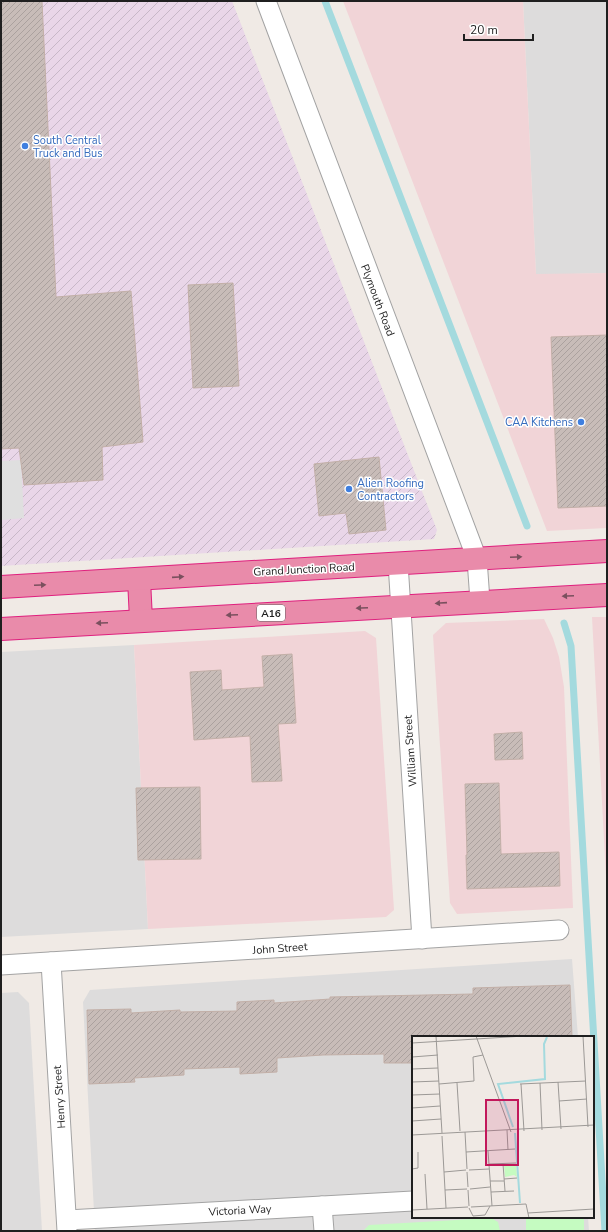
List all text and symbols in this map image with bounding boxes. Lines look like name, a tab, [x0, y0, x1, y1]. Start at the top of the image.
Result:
scale bar	[464, 16, 533, 42]
text: 20 m	[470, 22, 498, 38]
place label: South Central Truck and Bus	[33, 133, 103, 161]
marker: South Central Truck and Bus	[20, 141, 30, 151]
street label: Plymouth Road	[357, 262, 398, 338]
place label: CAA Kitchens	[505, 415, 573, 430]
marker: CAA Kitchens	[576, 417, 586, 427]
place label: Alien Roofing Contractors	[357, 476, 424, 504]
marker: Alien Roofing Contractors	[344, 484, 354, 494]
one-way arrow	[510, 553, 522, 560]
street label: Grand Junction Road	[253, 559, 355, 580]
one-way arrow	[172, 573, 184, 580]
one-way arrow	[34, 581, 46, 588]
one-way arrow	[562, 593, 574, 600]
one-way arrow	[435, 600, 447, 607]
one-way arrow	[356, 604, 368, 611]
road number: A16	[257, 605, 285, 621]
one-way arrow	[226, 611, 238, 618]
one-way arrow	[96, 619, 108, 626]
street label: William Street	[401, 714, 420, 787]
street label: John Street	[251, 939, 308, 958]
inset map	[412, 1036, 594, 1218]
street label: Henry Street	[50, 1065, 69, 1129]
street label: Victoria Way	[207, 1201, 272, 1220]

